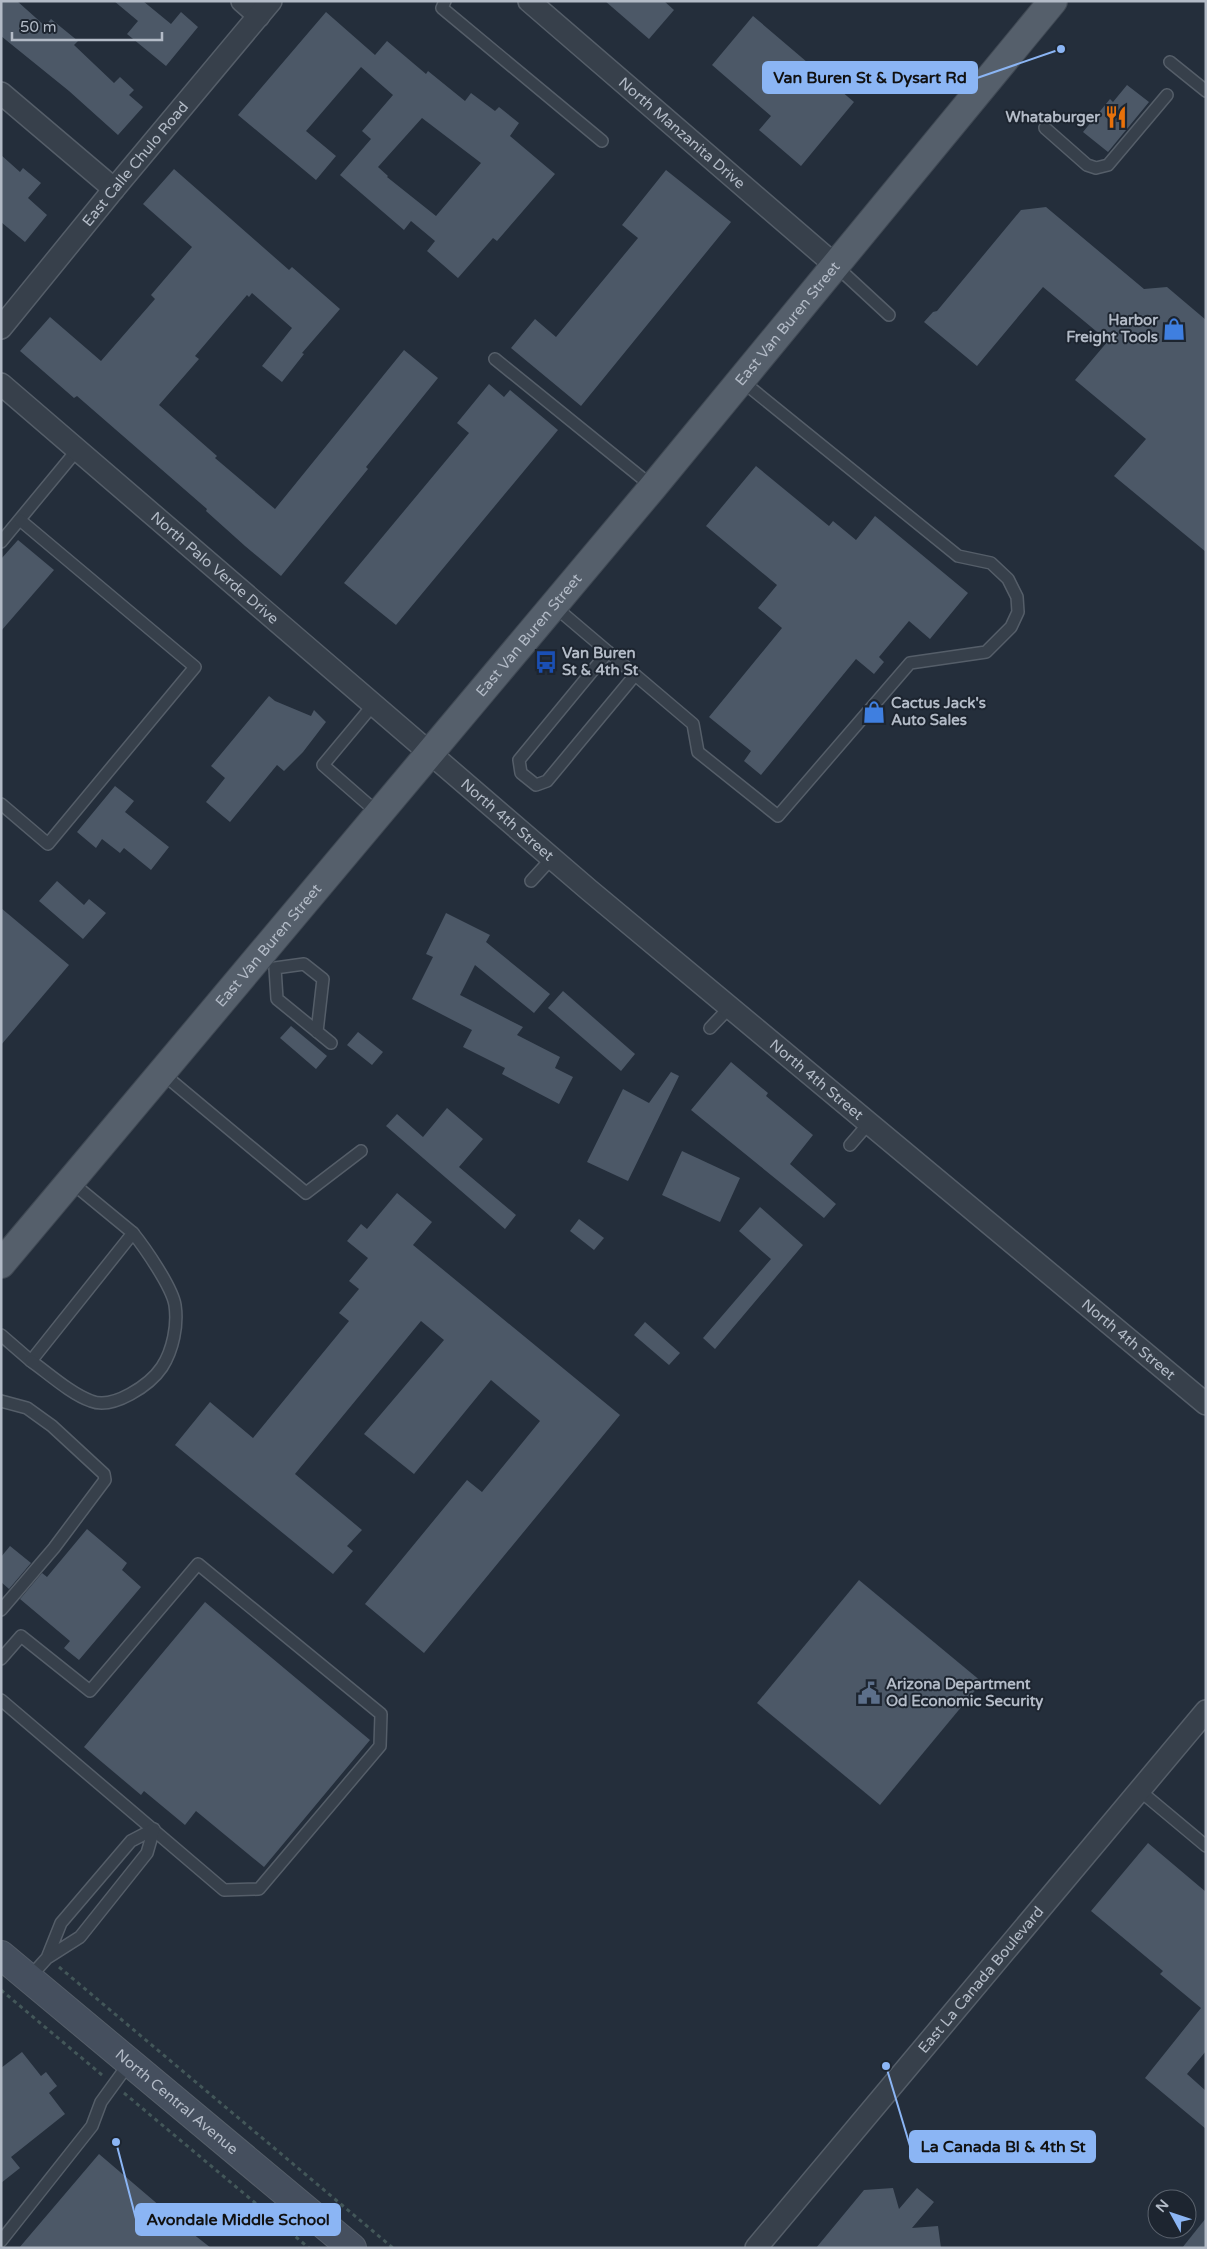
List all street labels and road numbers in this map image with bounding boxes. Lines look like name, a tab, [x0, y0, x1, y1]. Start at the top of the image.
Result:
street label: North Manzanita Drive	[615, 73, 749, 193]
street label: East Calle Chulo Road	[78, 98, 192, 230]
street label: East Van Buren Street	[731, 258, 844, 389]
street label: North Palo Verde Drive	[147, 508, 282, 628]
street label: East Van Buren Street	[472, 570, 586, 700]
street label: North 4th Street	[457, 775, 558, 865]
street label: East Van Buren Street	[212, 880, 325, 1011]
street label: North 4th Street	[766, 1035, 867, 1124]
street label: North 4th Street	[1078, 1295, 1179, 1384]
street label: East La Canada Boulevard	[914, 1903, 1047, 2057]
street label: North Central Avenue	[112, 2045, 242, 2158]

